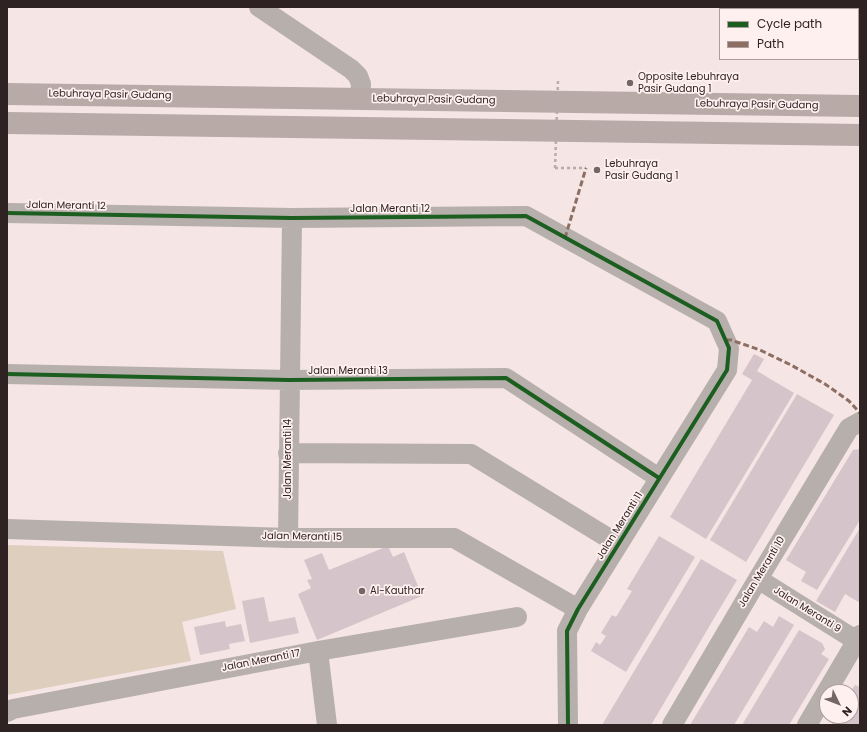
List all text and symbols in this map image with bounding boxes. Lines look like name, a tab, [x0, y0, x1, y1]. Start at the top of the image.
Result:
legend	[719, 8, 859, 60]
text: Cycle path	[757, 15, 822, 32]
text: Path	[757, 35, 784, 52]
place label: Opposite Lebuhraya Pasir Gudang 1	[638, 71, 739, 94]
marker: Opposite Lebuhraya Pasir Gudang 1	[625, 78, 635, 88]
street label: Lebuhraya Pasir Gudang	[48, 88, 172, 102]
street label: Lebuhraya Pasir Gudang	[372, 93, 496, 107]
street label: Lebuhraya Pasir Gudang	[695, 98, 819, 112]
place label: Lebuhraya Pasir Gudang 1	[605, 158, 678, 182]
marker: Lebuhraya Pasir Gudang 1	[592, 165, 602, 175]
street label: Jalan Meranti 12	[26, 199, 106, 213]
street label: Jalan Meranti 12	[350, 203, 430, 215]
street label: Jalan Meranti 13	[308, 365, 388, 377]
street label: Jalan Meranti 14	[282, 419, 294, 499]
street label: Jalan Meranti 11	[594, 490, 646, 562]
street label: Jalan Meranti 15	[262, 530, 342, 544]
street label: Jalan Meranti 10	[736, 534, 788, 610]
street label: Jalan Meranti 9	[771, 584, 843, 636]
place label: Al-Kauthar	[370, 585, 424, 597]
marker: Al-Kauthar	[357, 586, 367, 596]
street label: Jalan Meranti 17	[221, 648, 301, 674]
north arrow	[819, 684, 859, 724]
text: N	[838, 703, 856, 720]

